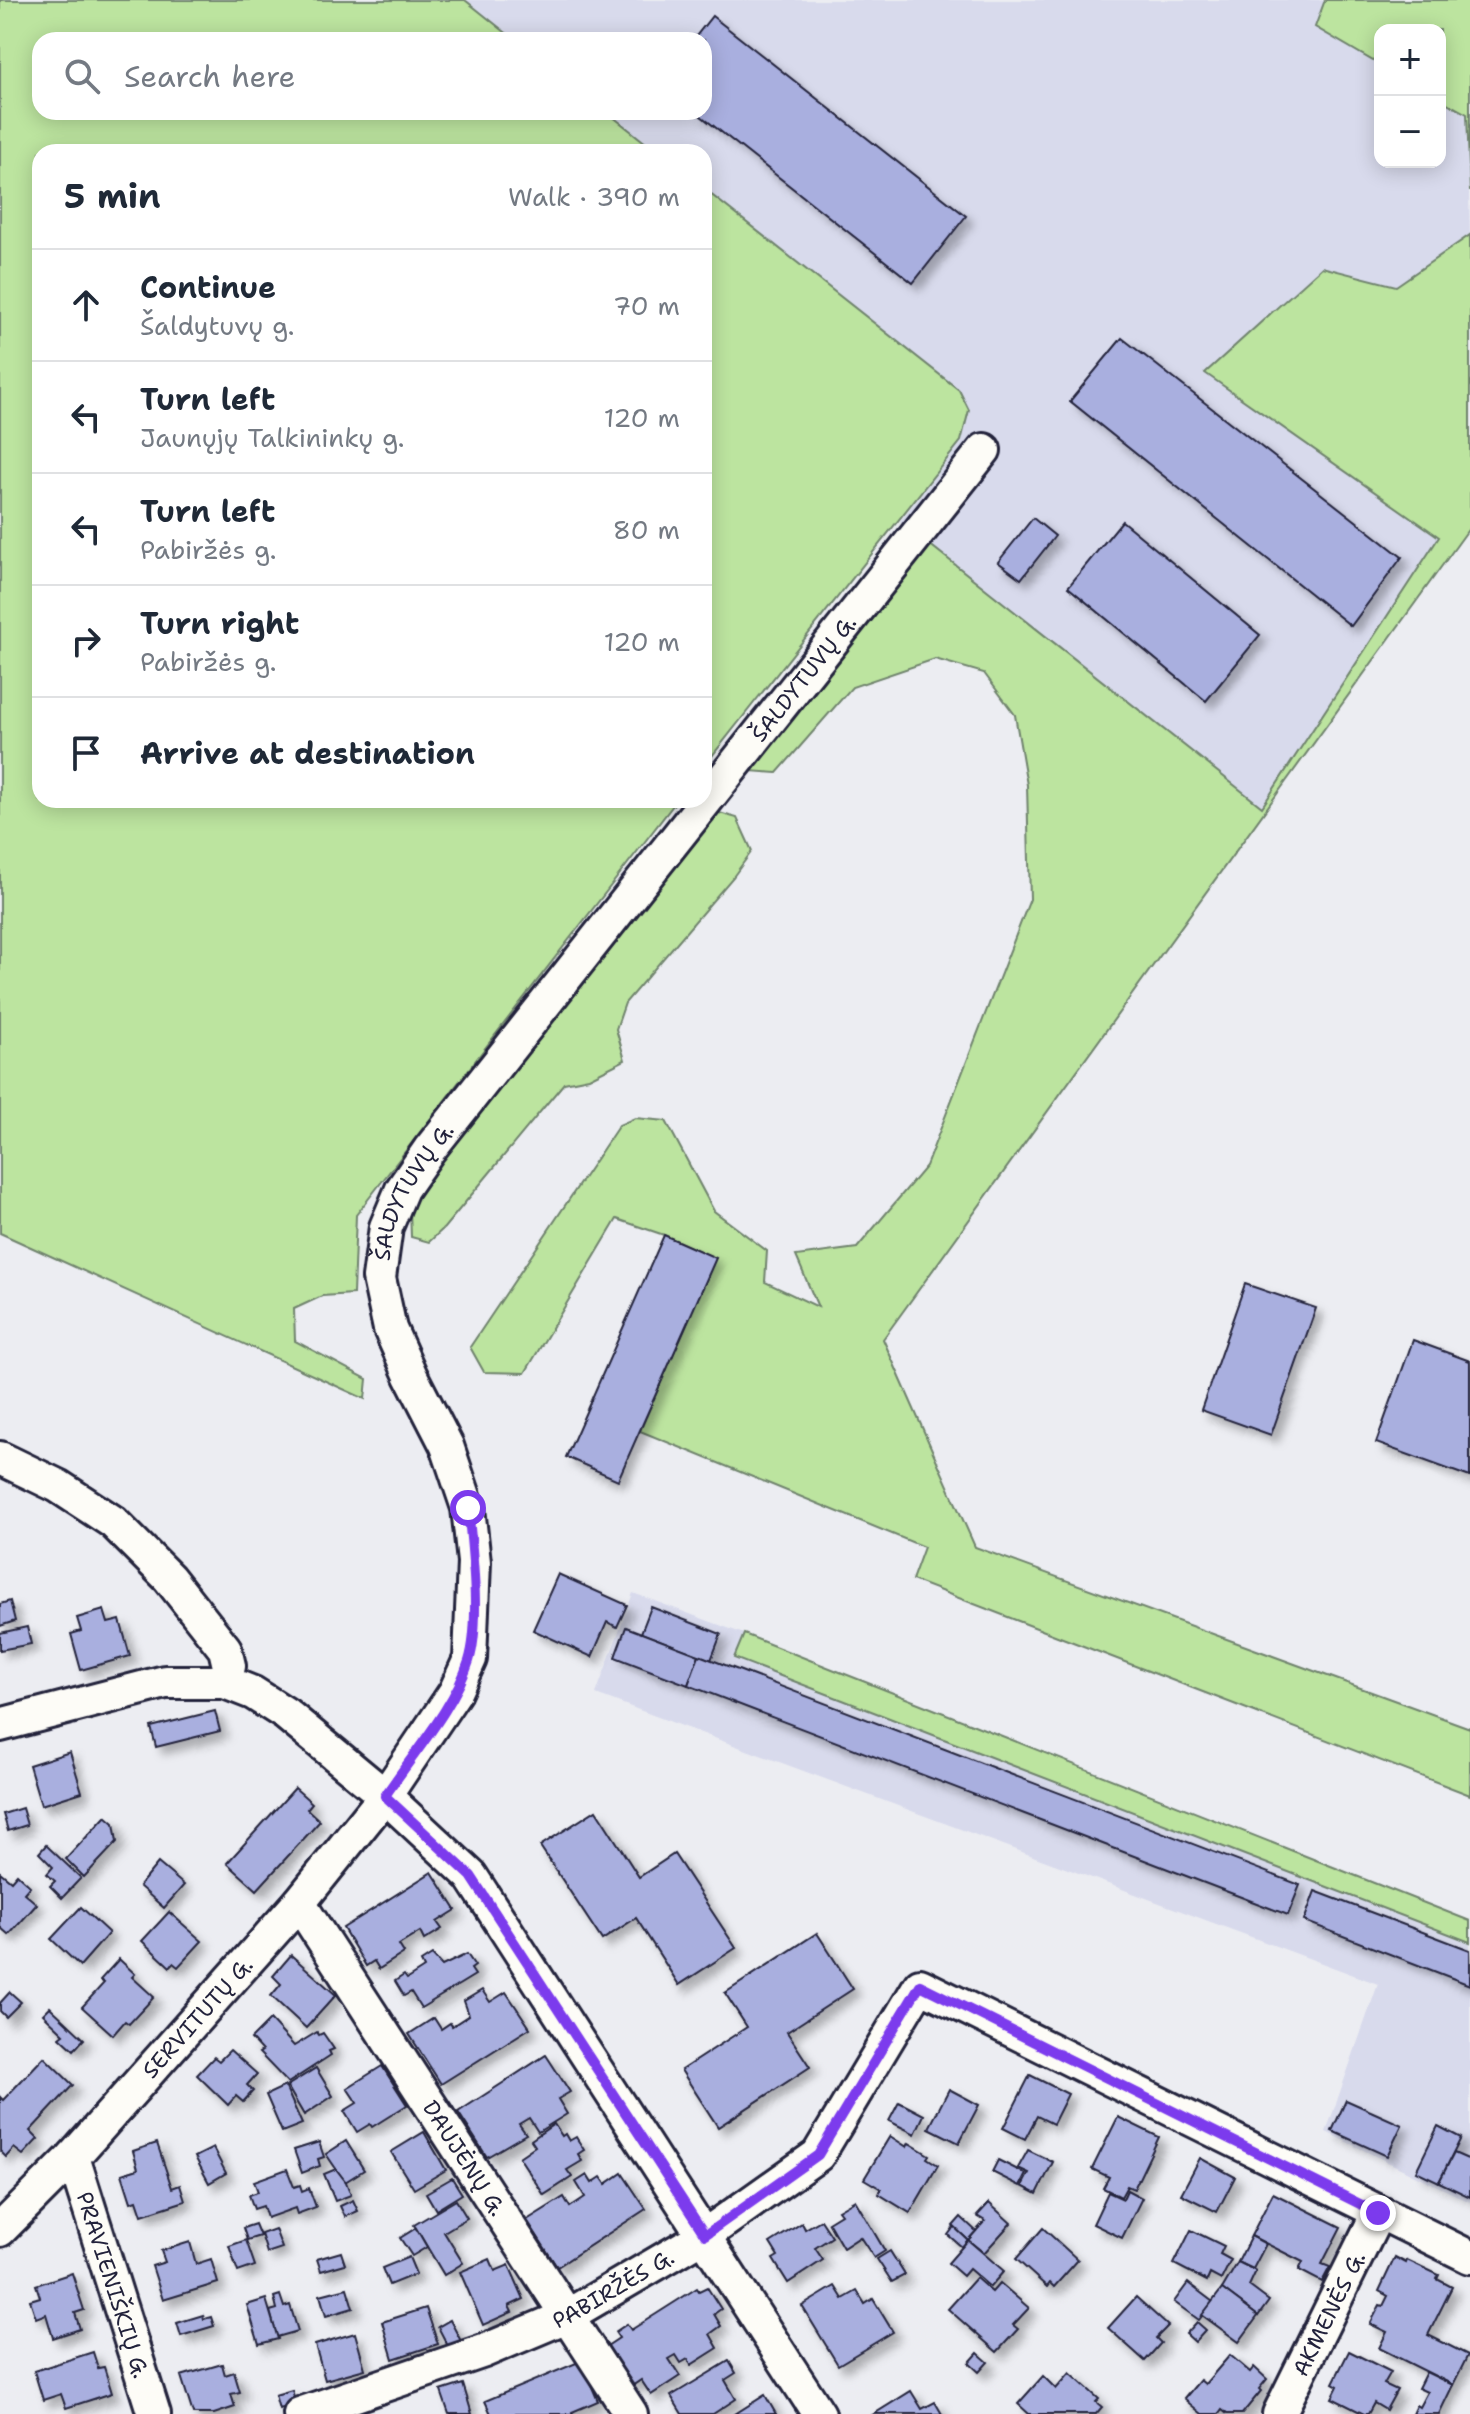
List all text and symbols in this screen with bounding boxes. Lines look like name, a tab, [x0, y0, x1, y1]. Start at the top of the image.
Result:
map controls	[1374, 24, 1446, 168]
button: +	[1374, 24, 1446, 96]
search box	[32, 32, 712, 120]
icon: search	[60, 54, 104, 98]
text: Search here	[124, 56, 295, 97]
button: −	[1374, 96, 1446, 168]
text: 5 min	[64, 173, 161, 219]
text: Walk · 390 m	[508, 179, 680, 214]
text: Continue	[140, 267, 276, 308]
icon: ahead	[64, 283, 108, 327]
text: 70 m	[613, 288, 680, 323]
text: Šaldytuvų g.	[140, 308, 294, 343]
text: Turn left	[140, 379, 275, 420]
icon: left	[64, 395, 108, 439]
text: 120 m	[604, 400, 680, 435]
text: Jaunųjų Talkininkų g.	[140, 420, 404, 455]
text: Turn left	[140, 491, 275, 532]
icon: left	[64, 507, 108, 551]
text: 80 m	[613, 512, 680, 547]
text: Pabiržės g.	[140, 532, 276, 567]
text: Turn right	[140, 603, 299, 644]
street label: ŠALDYTUVŲ G.	[744, 609, 862, 747]
icon: right	[64, 619, 108, 663]
text: 120 m	[604, 624, 680, 659]
text: Pabiržės g.	[140, 644, 276, 679]
icon: arrive	[64, 731, 108, 775]
text: Arrive at destination	[140, 733, 475, 774]
street label: ŠALDYTUVŲ G.	[367, 1116, 460, 1262]
route start	[450, 1490, 486, 1526]
street label: SERVITUTŲ G.	[136, 1951, 259, 2084]
street label: DAUJĖNŲ G.	[416, 2095, 513, 2221]
street label: PRAVIENIŠKIŲ G.	[70, 2188, 156, 2382]
route end	[1360, 2195, 1396, 2231]
street label: PABIRŽĖS G.	[548, 2242, 679, 2335]
street label: AKMENĖS G.	[1285, 2246, 1371, 2381]

